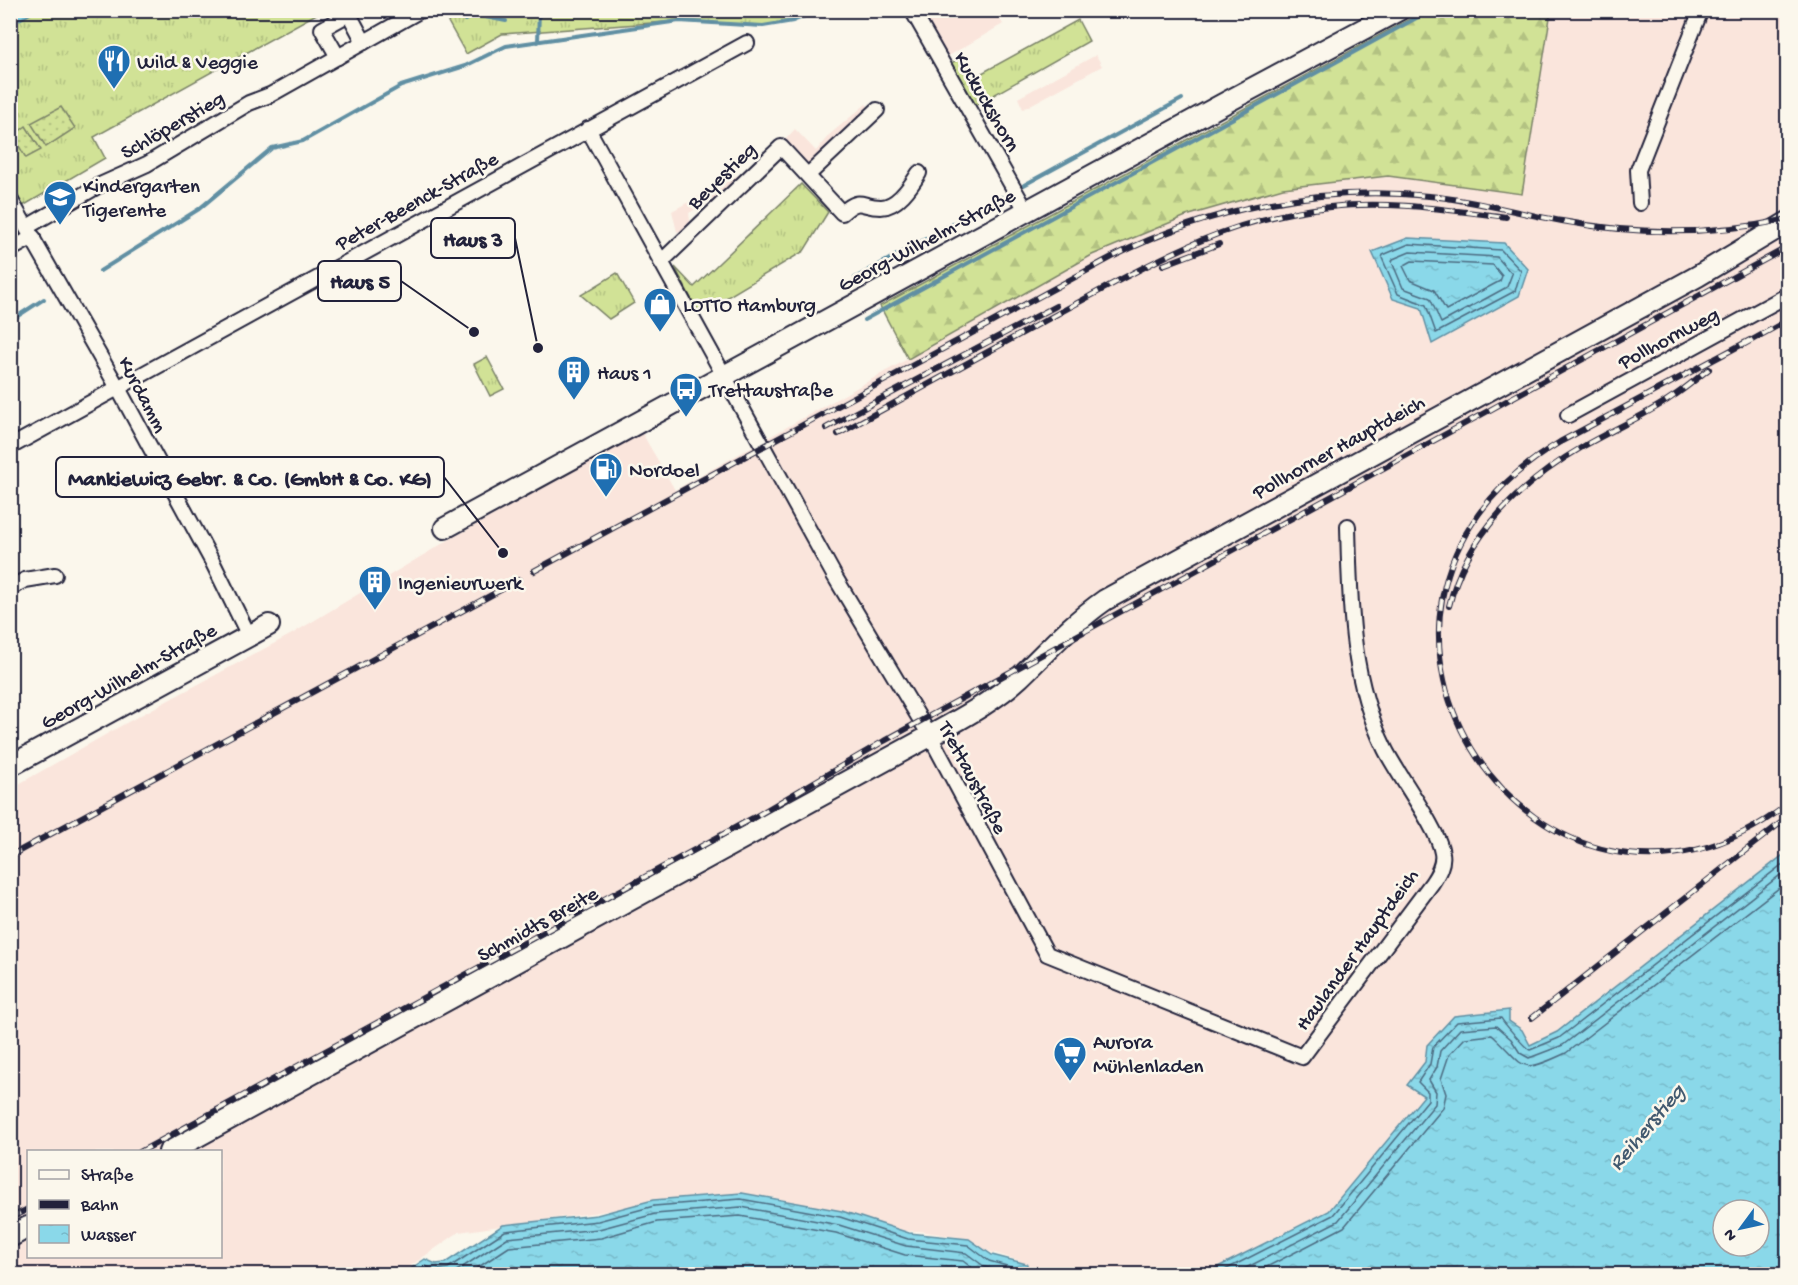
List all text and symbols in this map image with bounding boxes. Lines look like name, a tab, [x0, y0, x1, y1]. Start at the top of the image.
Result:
restaurant icon: Wild & Veggie	[96, 43, 132, 90]
street label: Kuckuckshorn	[946, 48, 1024, 157]
place label: Wild & Veggie	[137, 52, 259, 77]
street label: Schlöperstieg	[117, 87, 230, 167]
street label: Beyestieg	[683, 138, 763, 217]
street label: Peter-Beenck-Straße	[331, 147, 505, 259]
place label: Kindergarten Tigerente	[82, 176, 200, 225]
school or university icon: Kindergarten Tigerente	[42, 179, 78, 226]
street label: Georg-Wilhelm-Straße	[835, 184, 1022, 299]
callout: Haus 3	[431, 218, 515, 258]
text: Haus 3	[443, 229, 503, 255]
callout: Haus 5	[318, 261, 401, 301]
text: Haus 5	[330, 271, 390, 297]
shop icon: LOTTO Hamburg	[642, 286, 678, 333]
place label: LOTTO Hamburg	[683, 295, 816, 320]
street label: Pollhornweg	[1614, 303, 1724, 378]
street label: Kurdamm	[110, 353, 171, 438]
building icon: Haus 1	[556, 354, 592, 401]
place label: Haus 1	[597, 363, 652, 388]
bus stop icon: Trettaustraße	[668, 371, 704, 418]
place label: Trettaustraße	[708, 380, 834, 405]
street label: Pollhorner Hauptdeich	[1248, 391, 1430, 507]
fuel station icon: Nordoel	[588, 451, 624, 498]
callout: Mankiewicz Gebr. & Co. (GmbH & Co. KG)	[56, 457, 444, 497]
place label: Nordoel	[629, 460, 700, 485]
text: Mankiewicz Gebr. & Co. (GmbH & Co. KG)	[68, 468, 432, 494]
building icon: Ingenieurwerk	[357, 564, 393, 611]
place label: Ingenieurwerk	[398, 573, 525, 598]
street label: Georg-Wilhelm-Straße	[37, 619, 223, 737]
street label: Trettaustraße	[930, 717, 1012, 840]
street label: Haulander Hauptdeich	[1292, 865, 1426, 1037]
street label: Schmidts Breite	[474, 882, 604, 970]
place label: Aurora Mühlenladen	[1093, 1032, 1204, 1081]
supermarket icon: Aurora Mühlenladen	[1052, 1035, 1088, 1082]
water label: Reiherstieg	[1605, 1079, 1693, 1177]
legend	[27, 1150, 222, 1258]
text: Straße	[81, 1166, 134, 1187]
text: Bahn	[80, 1196, 119, 1217]
north arrow	[1711, 1198, 1771, 1258]
text: N	[1720, 1224, 1742, 1244]
text: Wasser	[81, 1226, 137, 1247]

